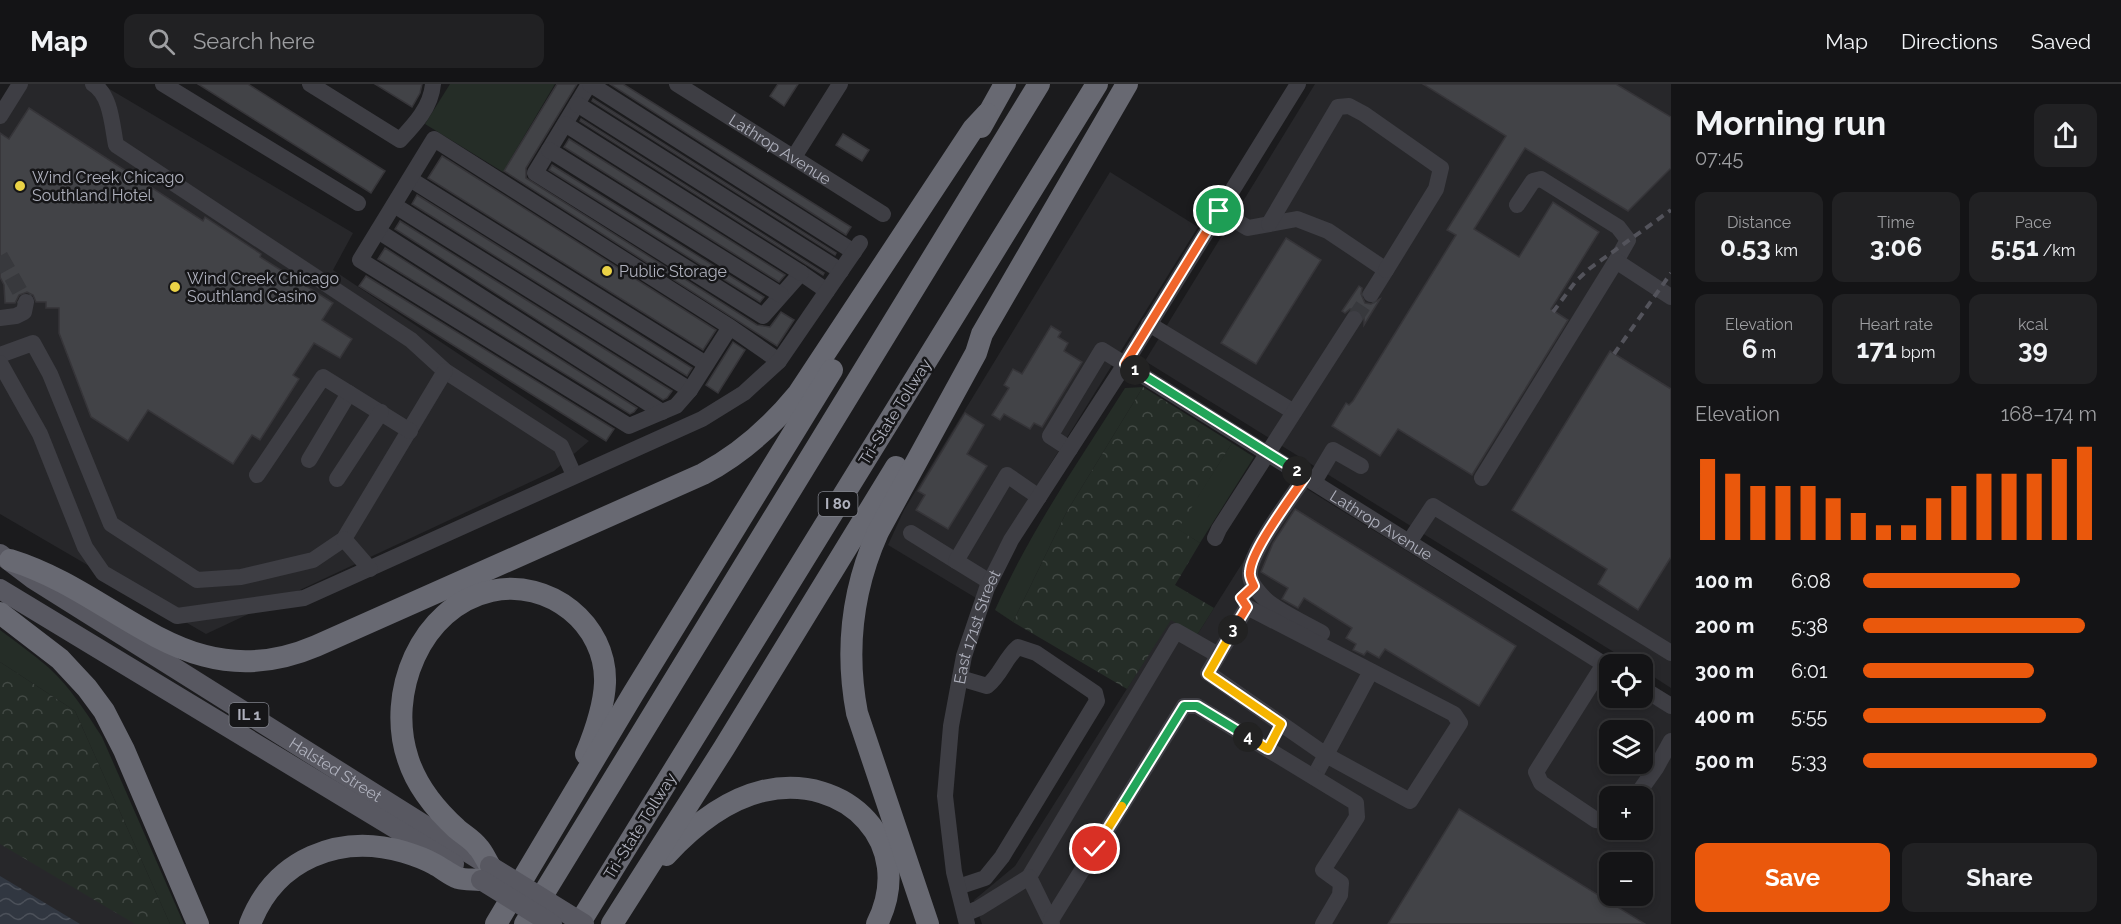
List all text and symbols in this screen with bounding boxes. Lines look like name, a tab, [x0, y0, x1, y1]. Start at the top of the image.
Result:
search box	[124, 14, 544, 68]
text: Map	[30, 25, 88, 58]
icon: search	[145, 25, 178, 58]
text: Search here	[193, 28, 315, 54]
text: Map	[1825, 29, 1868, 54]
text: Directions	[1901, 29, 1998, 54]
text: Saved	[2031, 29, 2091, 54]
text: Morning run	[1695, 104, 1886, 143]
button: share	[2034, 104, 2097, 167]
street label: Lathrop Avenue	[726, 110, 835, 188]
text: 07:45	[1695, 146, 1743, 170]
place label: Wind Creek Chicago Southland Hotel	[32, 168, 184, 205]
marker: Wind Creek Chicago Southland Hotel	[13, 179, 27, 193]
pin	[1193, 185, 1244, 236]
icon: arrive	[1202, 194, 1235, 227]
text: Distance	[1727, 213, 1791, 232]
text: Time	[1877, 213, 1915, 232]
text: Pace	[2015, 213, 2051, 232]
text: 0.53	[1720, 232, 1771, 262]
text: 3:06	[1870, 232, 1922, 262]
text: 5:51	[1990, 232, 2039, 262]
text: km	[1771, 241, 1798, 260]
text: /km	[2039, 241, 2076, 260]
place label: Public Storage	[619, 262, 727, 281]
marker: Public Storage	[600, 264, 614, 278]
place label: Wind Creek Chicago Southland Casino	[187, 269, 339, 306]
marker: Wind Creek Chicago Southland Casino	[168, 280, 182, 294]
text: Elevation	[1725, 315, 1793, 334]
text: Heart rate	[1859, 315, 1933, 334]
text: kcal	[2018, 315, 2048, 334]
text: 6	[1742, 334, 1758, 364]
text: 171	[1857, 334, 1897, 364]
text: 39	[2018, 334, 2048, 364]
text: m	[1758, 343, 1776, 362]
text: bpm	[1897, 343, 1935, 362]
street label: Tri-State Tollway	[855, 355, 936, 469]
pin: 1	[1120, 355, 1150, 385]
text: 1	[1131, 360, 1139, 379]
text: Elevation	[1695, 402, 1780, 426]
text: 168–174 m	[2001, 402, 2097, 426]
pin: 2	[1282, 456, 1312, 486]
text: 2	[1292, 461, 1302, 480]
street label: Lathrop Avenue	[1327, 486, 1436, 564]
road number: I 80	[818, 492, 858, 516]
street label: East 171st Street	[949, 566, 1004, 686]
text: 100 m	[1695, 569, 1753, 593]
text: 6:08	[1791, 569, 1831, 593]
text: 200 m	[1695, 614, 1754, 638]
text: 5:38	[1791, 614, 1828, 638]
pin: 3	[1218, 615, 1248, 645]
text: 3	[1229, 620, 1237, 639]
map controls	[1599, 654, 1653, 906]
button: locate	[1599, 654, 1653, 708]
text: 300 m	[1695, 659, 1754, 683]
text: 6:01	[1791, 659, 1828, 683]
road number: IL 1	[230, 703, 268, 727]
text: 400 m	[1695, 704, 1754, 728]
text: 5:55	[1791, 704, 1827, 728]
button: layers	[1599, 720, 1653, 774]
pin: 4	[1233, 722, 1263, 752]
text: 4	[1243, 727, 1253, 746]
street label: Halsted Street	[286, 733, 386, 806]
text: 500 m	[1695, 749, 1754, 773]
text: 5:33	[1791, 749, 1827, 773]
street label: Tri-State Tollway	[600, 769, 681, 883]
button: +	[1599, 786, 1653, 840]
pin	[1069, 823, 1120, 874]
icon: check	[1078, 832, 1111, 865]
button: Save	[1695, 843, 1890, 912]
button: Share	[1902, 843, 2097, 912]
button: −	[1599, 852, 1653, 906]

